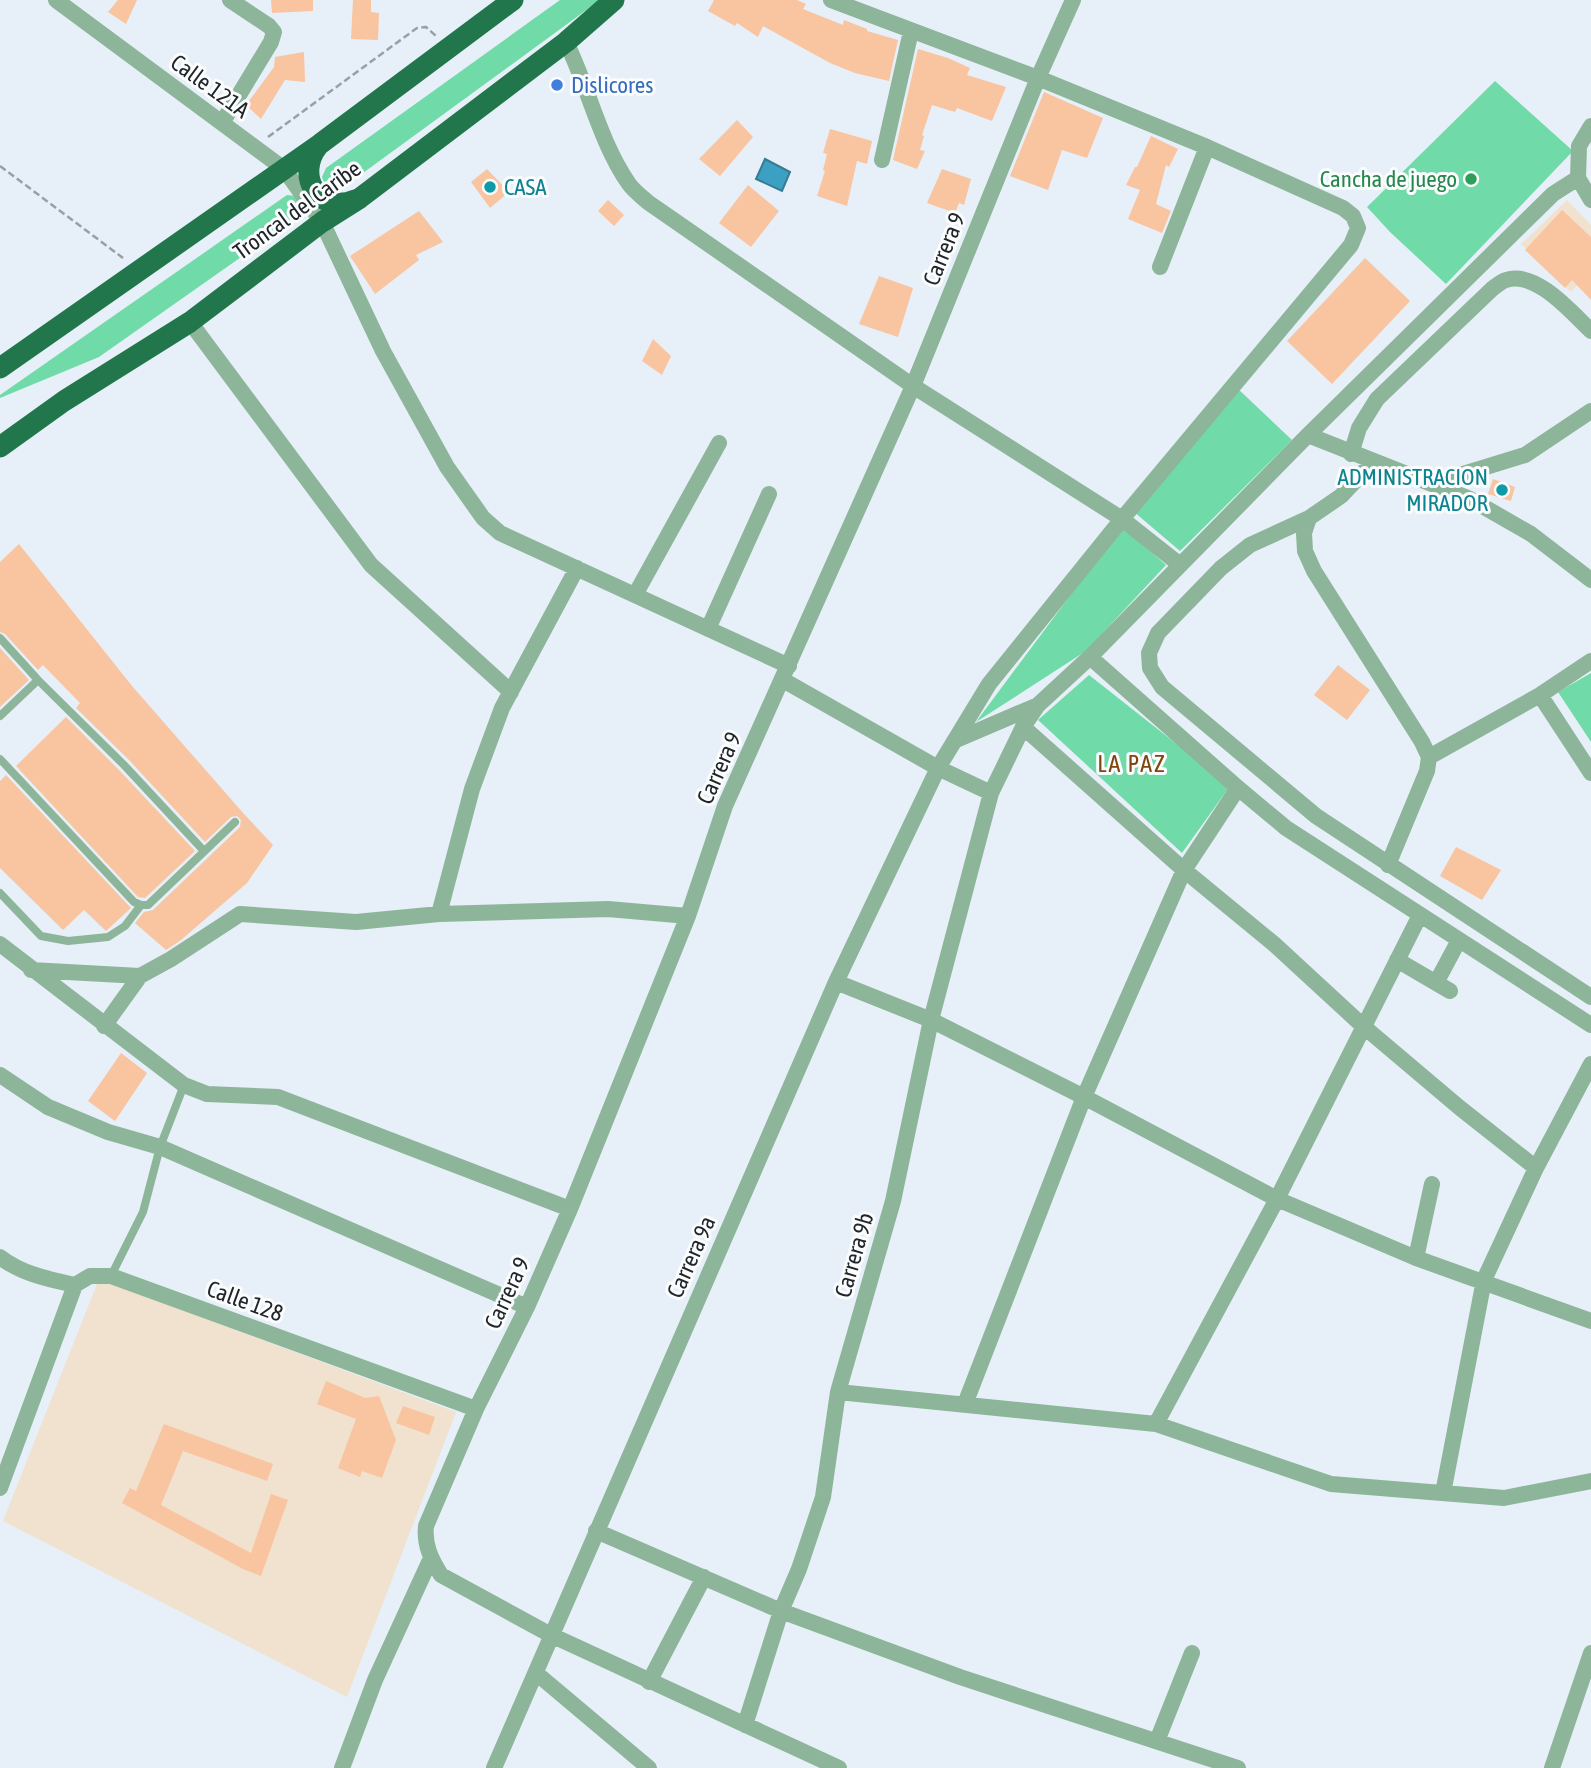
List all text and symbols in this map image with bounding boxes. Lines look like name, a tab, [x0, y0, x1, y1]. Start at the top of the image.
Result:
street label: Calle 121A	[166, 49, 255, 123]
place label: Dislicores	[571, 72, 653, 98]
marker: Dislicores	[549, 77, 565, 93]
street label: Troncal del Caribe	[228, 155, 366, 265]
place label: Cancha de juego	[1320, 166, 1457, 192]
marker: Cancha de juego	[1463, 171, 1479, 187]
place label: CASA	[504, 174, 547, 200]
marker: CASA	[482, 179, 498, 195]
street label: Carrera 9	[918, 209, 970, 289]
place label: ADMINISTRACION MIRADOR	[1337, 464, 1488, 516]
marker: ADMINISTRACION MIRADOR	[1494, 482, 1510, 498]
street label: Carrera 9	[692, 728, 746, 808]
district label: LA PAZ	[1097, 750, 1167, 777]
street label: Carrera 9b	[830, 1210, 878, 1300]
street label: Carrera 9a	[661, 1212, 721, 1302]
street label: Carrera 9	[479, 1253, 535, 1333]
street label: Calle 128	[203, 1275, 287, 1327]

